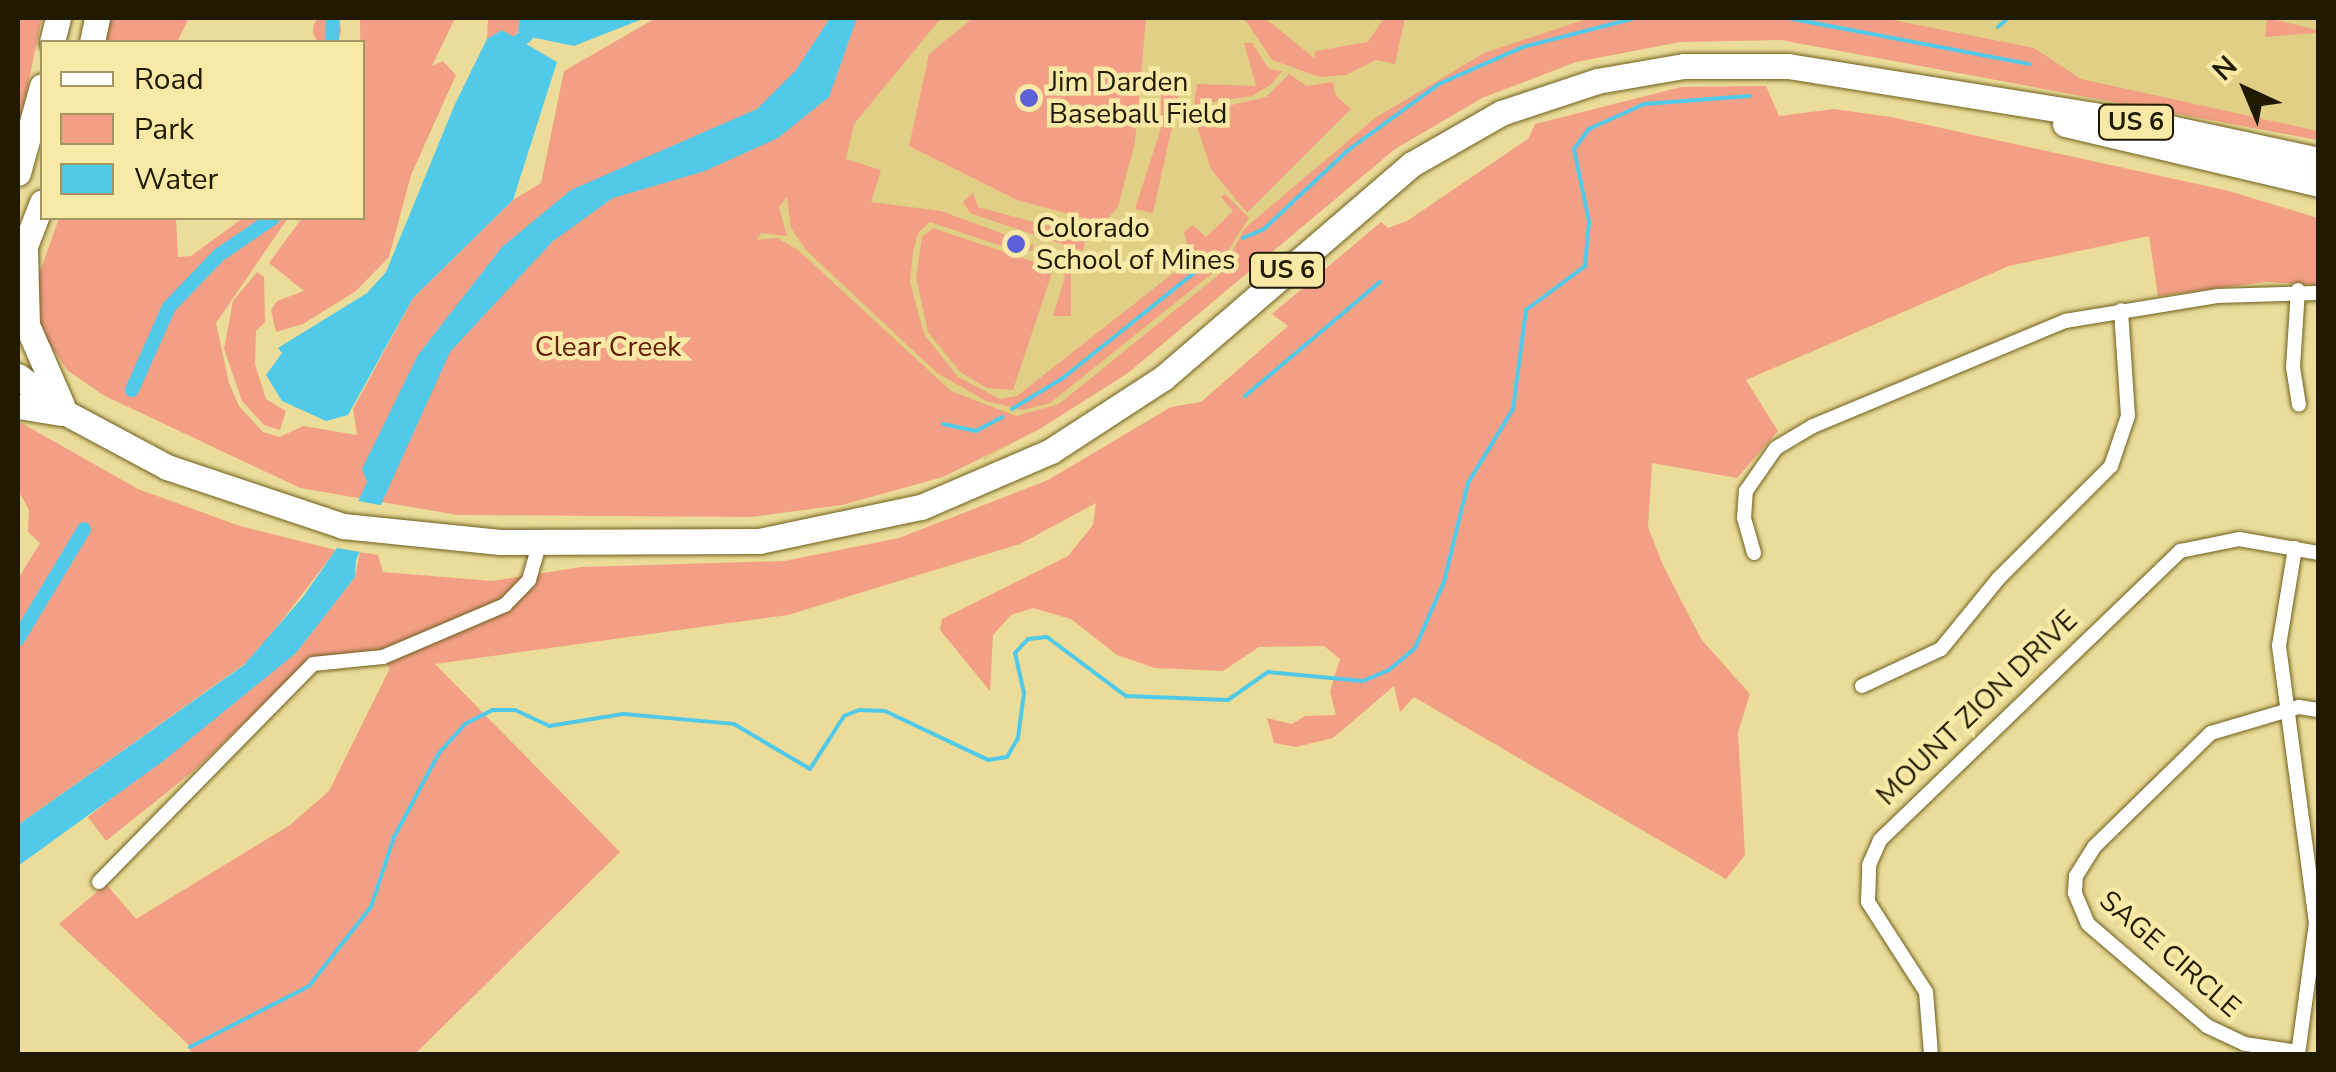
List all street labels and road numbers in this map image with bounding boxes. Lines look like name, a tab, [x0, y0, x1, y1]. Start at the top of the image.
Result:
road number: US 6	[2096, 102, 2176, 142]
road number: US 6	[1247, 250, 1327, 290]
street label: MOUNT ZION DRIVE	[1870, 604, 2084, 812]
street label: SAGE CIRCLE	[2093, 884, 2247, 1024]

